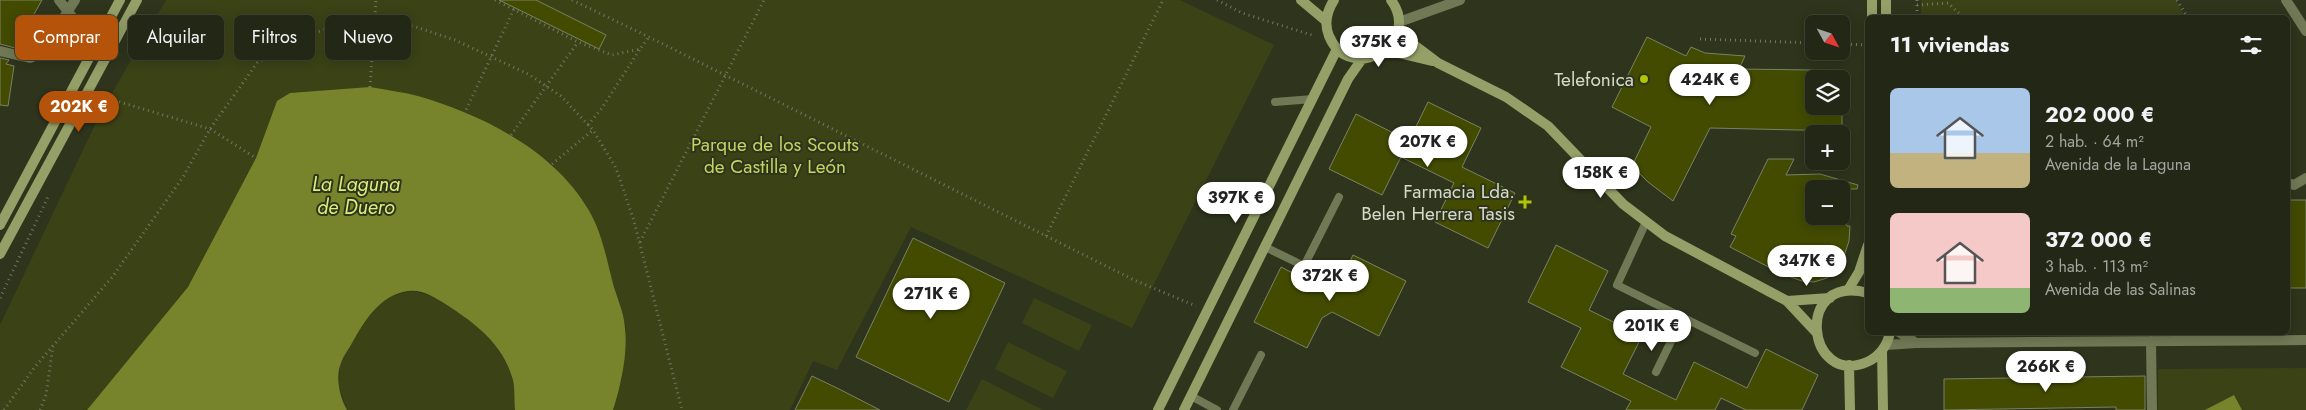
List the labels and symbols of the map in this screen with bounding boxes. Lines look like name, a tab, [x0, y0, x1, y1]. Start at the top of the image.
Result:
north arrow	[1805, 15, 1850, 60]
pin: 375K €	[1338, 26, 1420, 68]
pin: 424K €	[1669, 64, 1751, 106]
place label: Telefonica	[1554, 66, 1634, 93]
marker: Telefonica	[1638, 73, 1650, 85]
pin: 202K €	[38, 90, 120, 133]
pin: 207K €	[1387, 126, 1469, 168]
park label: Parque de los Scouts de Castilla y León	[691, 131, 859, 180]
pin: 158K €	[1560, 156, 1642, 199]
water label: La Laguna de Duero	[312, 170, 400, 222]
place label: Farmacia Lda. Belen Herrera Tasis	[1361, 178, 1515, 227]
pin: 397K €	[1195, 182, 1277, 224]
marker: Farmacia Lda. Belen Herrera Tasis	[1519, 196, 1531, 208]
pin: 347K €	[1766, 244, 1848, 287]
pin: 372K €	[1289, 260, 1371, 302]
pin: 271K €	[890, 278, 972, 320]
pin: 201K €	[1611, 310, 1693, 352]
pin: 266K €	[2005, 350, 2087, 393]

